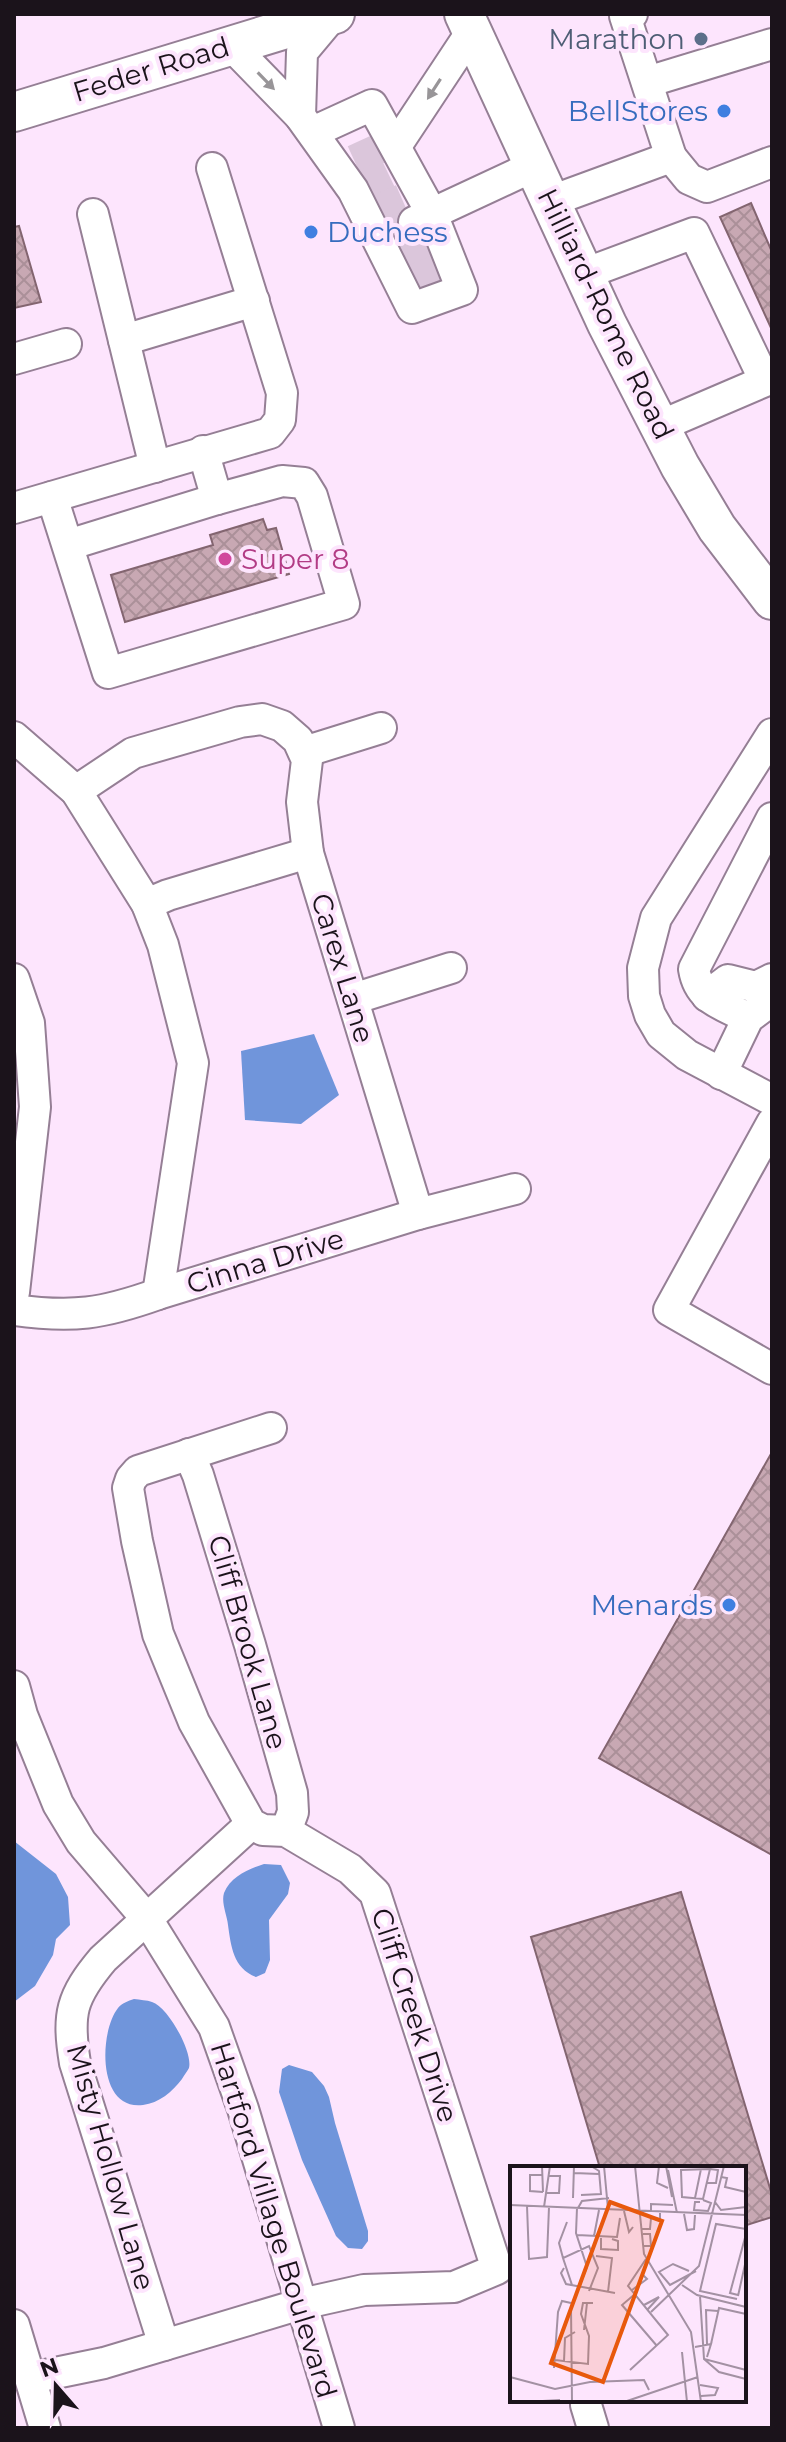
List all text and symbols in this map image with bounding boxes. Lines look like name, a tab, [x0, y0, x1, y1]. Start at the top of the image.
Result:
place label: Marathon	[548, 22, 685, 56]
street label: Feder Road	[69, 29, 233, 109]
marker: Marathon	[692, 30, 710, 48]
one-way arrow	[256, 71, 274, 90]
one-way arrow	[427, 78, 442, 99]
place label: BellStores	[568, 94, 708, 128]
marker: BellStores	[715, 102, 733, 120]
street label: Hilliard-Rome Road	[530, 183, 682, 445]
place label: Duchess	[327, 215, 448, 249]
marker: Duchess	[302, 223, 320, 241]
place label: Super 8	[241, 542, 349, 576]
marker: Super 8	[216, 550, 234, 568]
street label: Carex Lane	[304, 889, 382, 1047]
street label: Cinna Drive	[182, 1221, 348, 1301]
street label: Cliff Brook Lane	[201, 1531, 295, 1753]
place label: Menards	[590, 1588, 713, 1622]
marker: Menards	[720, 1596, 738, 1614]
street label: Cliff Creek Drive	[364, 1904, 466, 2126]
street label: Hartford Village Boulevard	[204, 2038, 344, 2402]
street label: Misty Hollow Lane	[60, 2040, 162, 2294]
inset map	[510, 2166, 746, 2402]
north arrow	[16, 2346, 96, 2426]
text: N	[36, 2352, 62, 2383]

